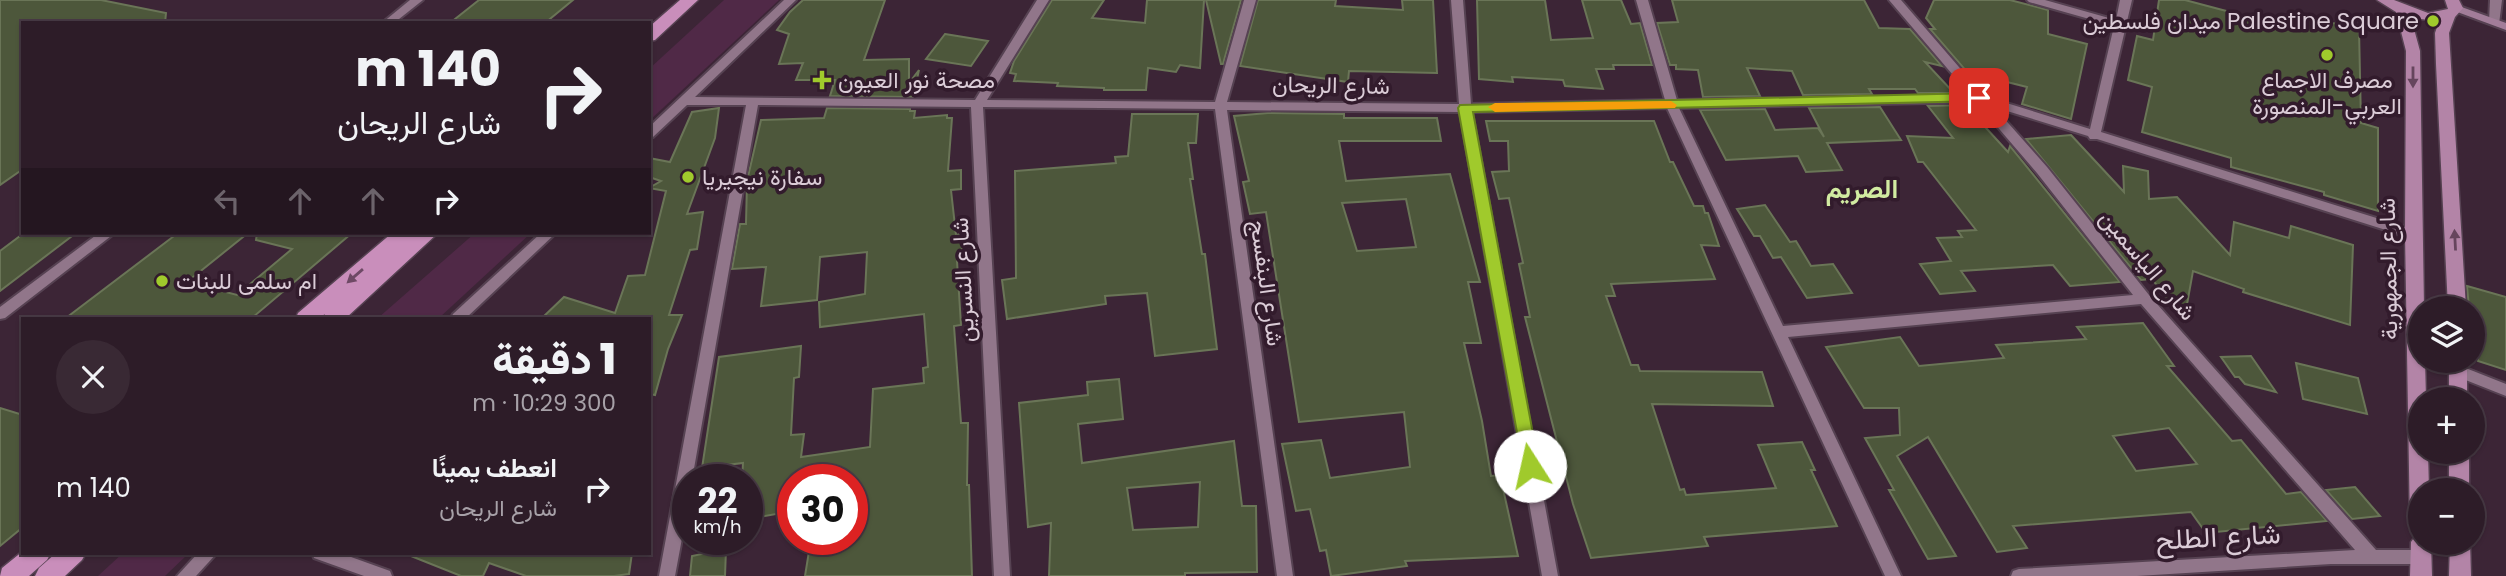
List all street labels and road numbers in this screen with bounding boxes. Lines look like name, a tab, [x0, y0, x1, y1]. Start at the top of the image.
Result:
street label: شارع الريحان	[1272, 68, 1390, 102]
street label: شارع الجمهورية	[2371, 198, 2405, 340]
street label: شارع الياسمين	[2092, 203, 2204, 327]
street label: شارع النسرين	[944, 217, 982, 343]
street label: شارع البنفسج	[1242, 218, 1292, 348]
street label: شارع الطلح	[2154, 514, 2282, 560]

